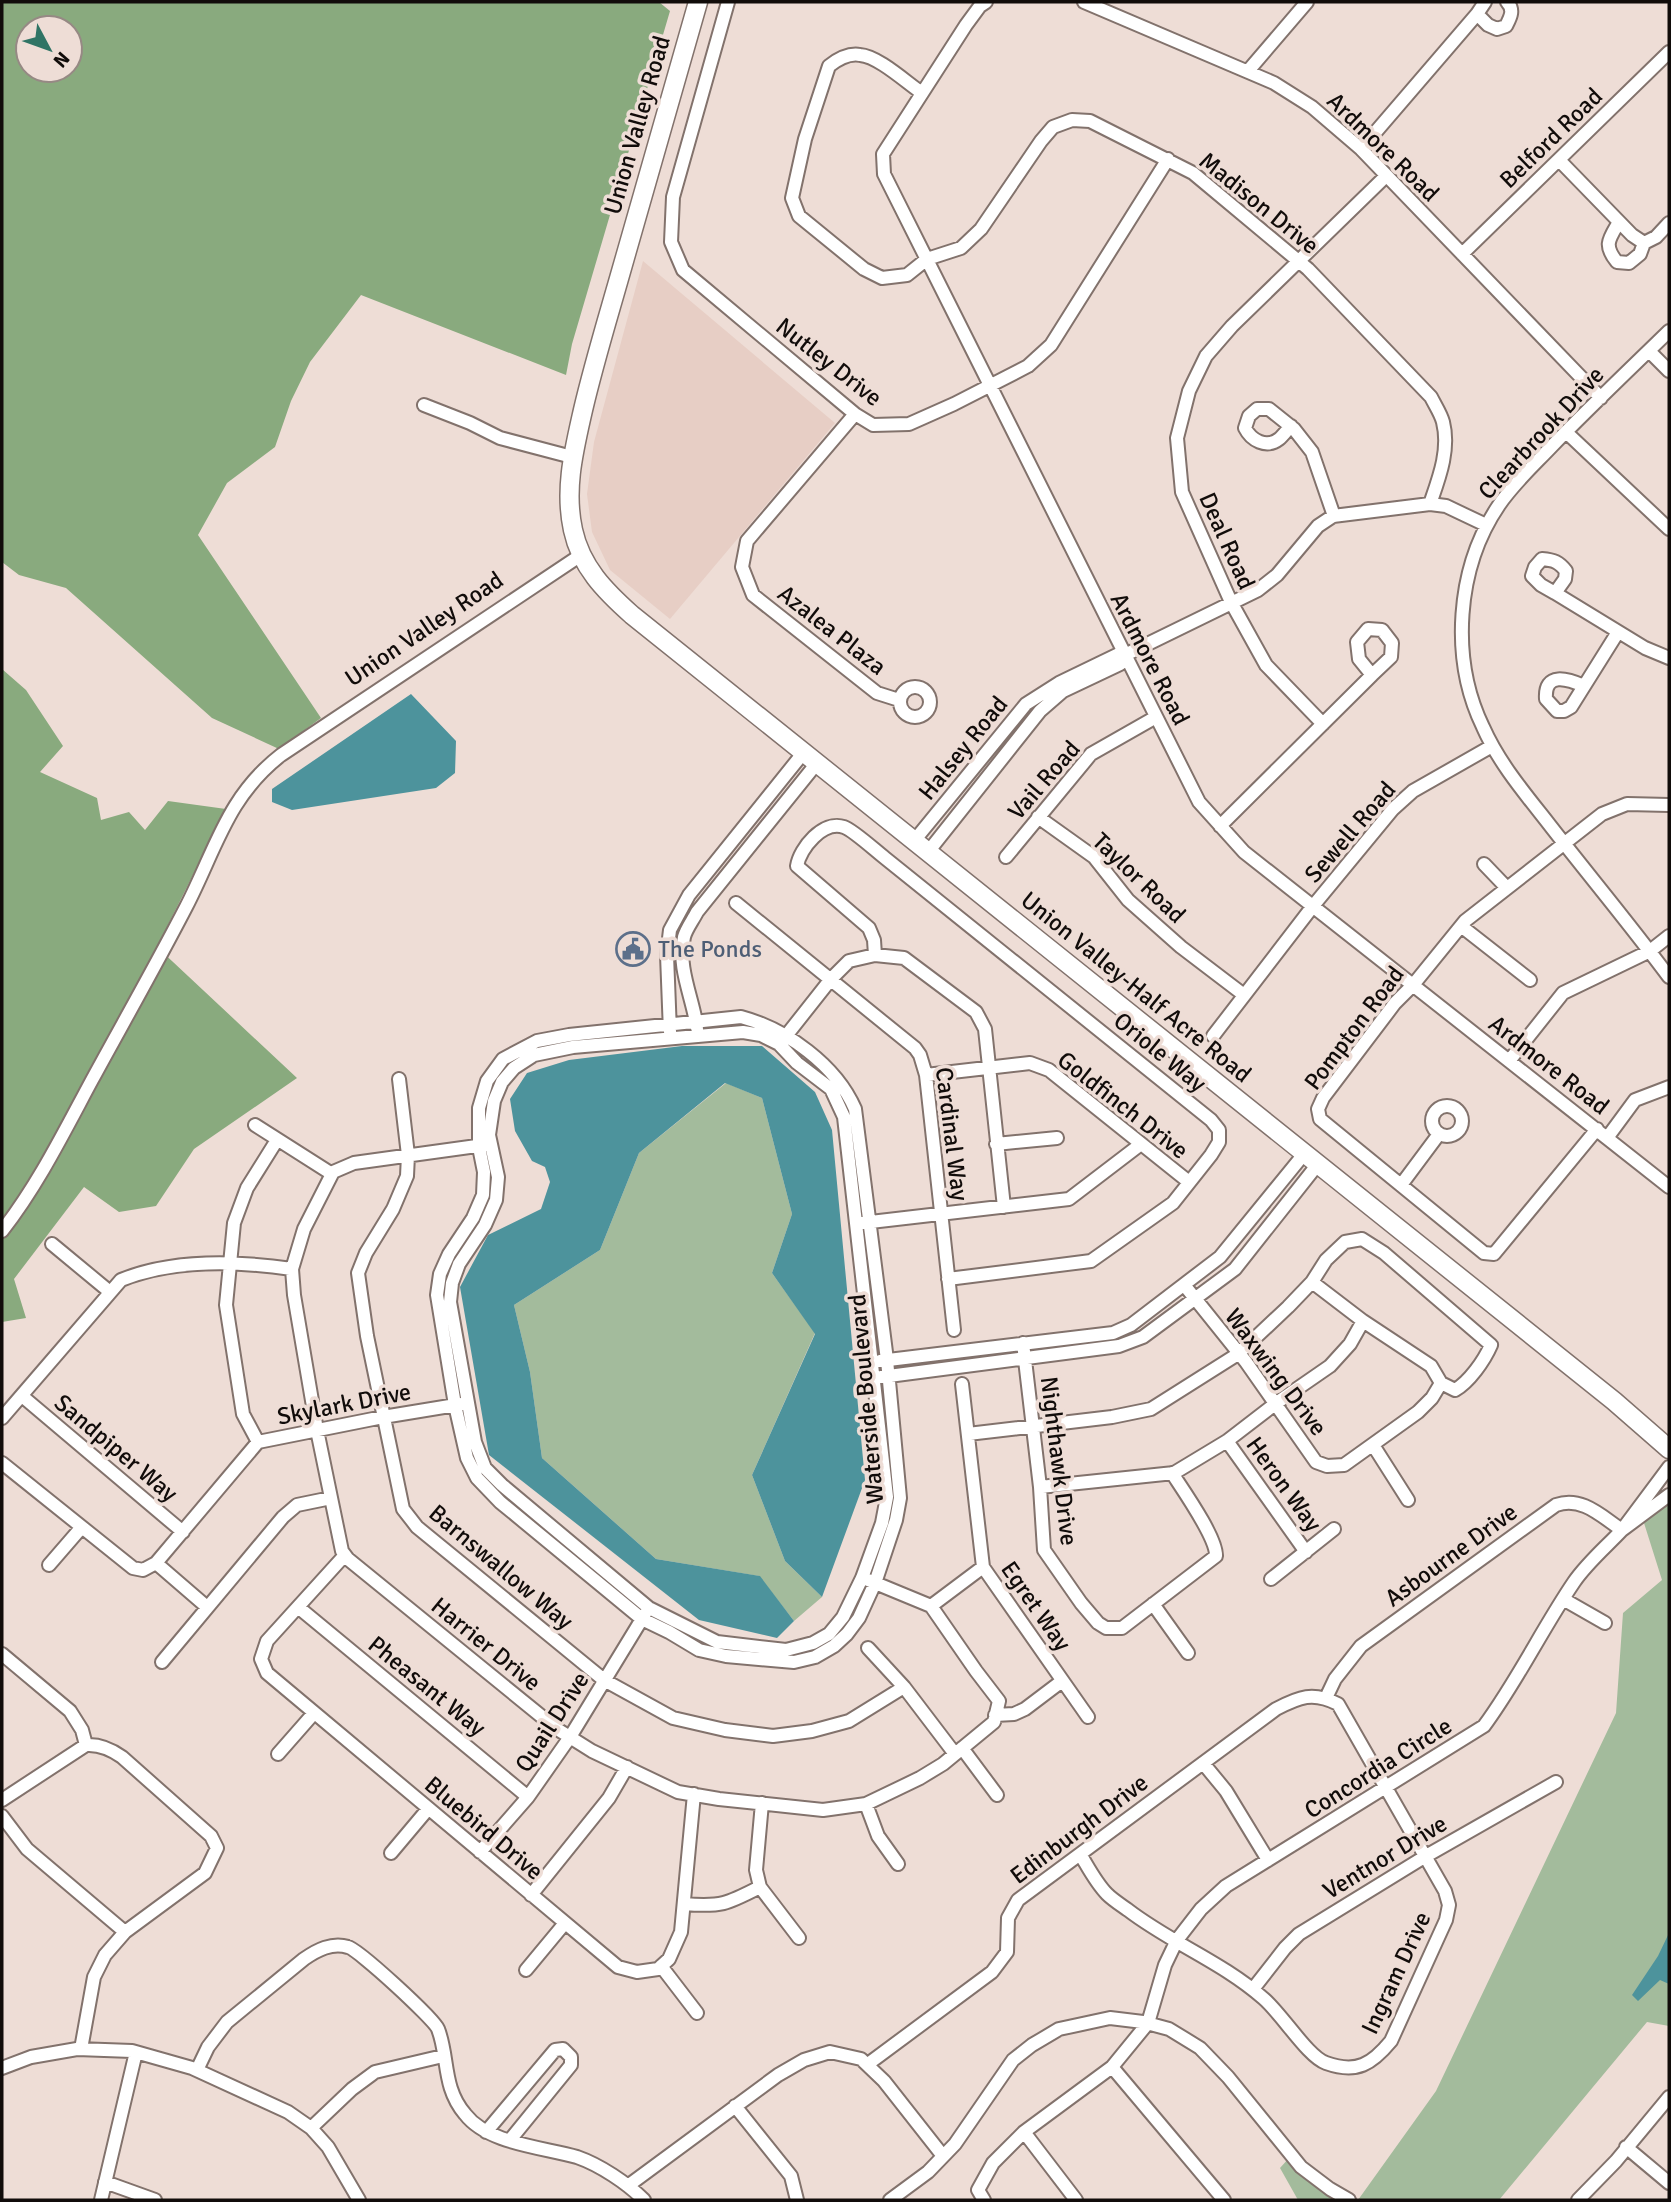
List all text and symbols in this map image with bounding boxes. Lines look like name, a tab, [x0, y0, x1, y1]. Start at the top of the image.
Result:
north arrow	[14, 14, 84, 84]
street label: Union Valley Road	[597, 32, 677, 218]
text: N	[48, 47, 74, 72]
street label: Belford Road	[1493, 81, 1609, 195]
street label: Ardmore Road	[1321, 86, 1445, 208]
street label: Madison Drive	[1193, 146, 1325, 260]
street label: Nutley Drive	[770, 311, 888, 413]
street label: Clearbrook Drive	[1472, 360, 1610, 506]
street label: Deal Road	[1192, 488, 1262, 594]
street label: Union Valley Road	[339, 565, 509, 693]
street label: Azalea Plaza	[772, 578, 892, 682]
street label: Ardmore Road	[1104, 588, 1196, 730]
street label: Halsey Road	[912, 690, 1014, 806]
street label: Vail Road	[1001, 734, 1087, 826]
street label: Sewell Road	[1298, 775, 1402, 889]
street label: Taylor Road	[1086, 826, 1192, 930]
street label: Union Valley-Half Acre Road	[1015, 885, 1257, 1089]
public building icon: The Ponds	[614, 930, 652, 968]
place label: The Ponds	[658, 934, 762, 964]
street label: Pompton Road	[1298, 960, 1410, 1096]
street label: Oriole Way	[1108, 1005, 1212, 1099]
street label: Ardmore Road	[1483, 1009, 1615, 1121]
street label: Goldfinch Drive	[1052, 1045, 1194, 1165]
street label: Cardinal Way	[929, 1065, 975, 1203]
street label: Waterside Boulevard	[842, 1293, 890, 1505]
street label: Waxwing Drive	[1218, 1302, 1334, 1442]
street label: Nighthawk Drive	[1034, 1375, 1084, 1547]
street label: Skylark Drive	[275, 1376, 413, 1432]
street label: Sandpiper Way	[48, 1388, 184, 1508]
street label: Heron Way	[1240, 1431, 1328, 1537]
street label: Asbourne Drive	[1379, 1497, 1523, 1613]
street label: Barnswallow Way	[423, 1498, 579, 1636]
street label: Egret Way	[994, 1555, 1078, 1657]
street label: Harrier Drive	[425, 1591, 547, 1697]
street label: Pheasant Way	[362, 1629, 492, 1743]
street label: Quail Drive	[509, 1666, 595, 1778]
street label: Concordia Circle	[1299, 1711, 1457, 1825]
street label: Edinburgh Drive	[1004, 1767, 1154, 1891]
street label: Bluebird Drive	[418, 1770, 550, 1886]
street label: Ventnor Drive	[1318, 1808, 1452, 1906]
street label: Ingram Drive	[1355, 1907, 1437, 2039]

